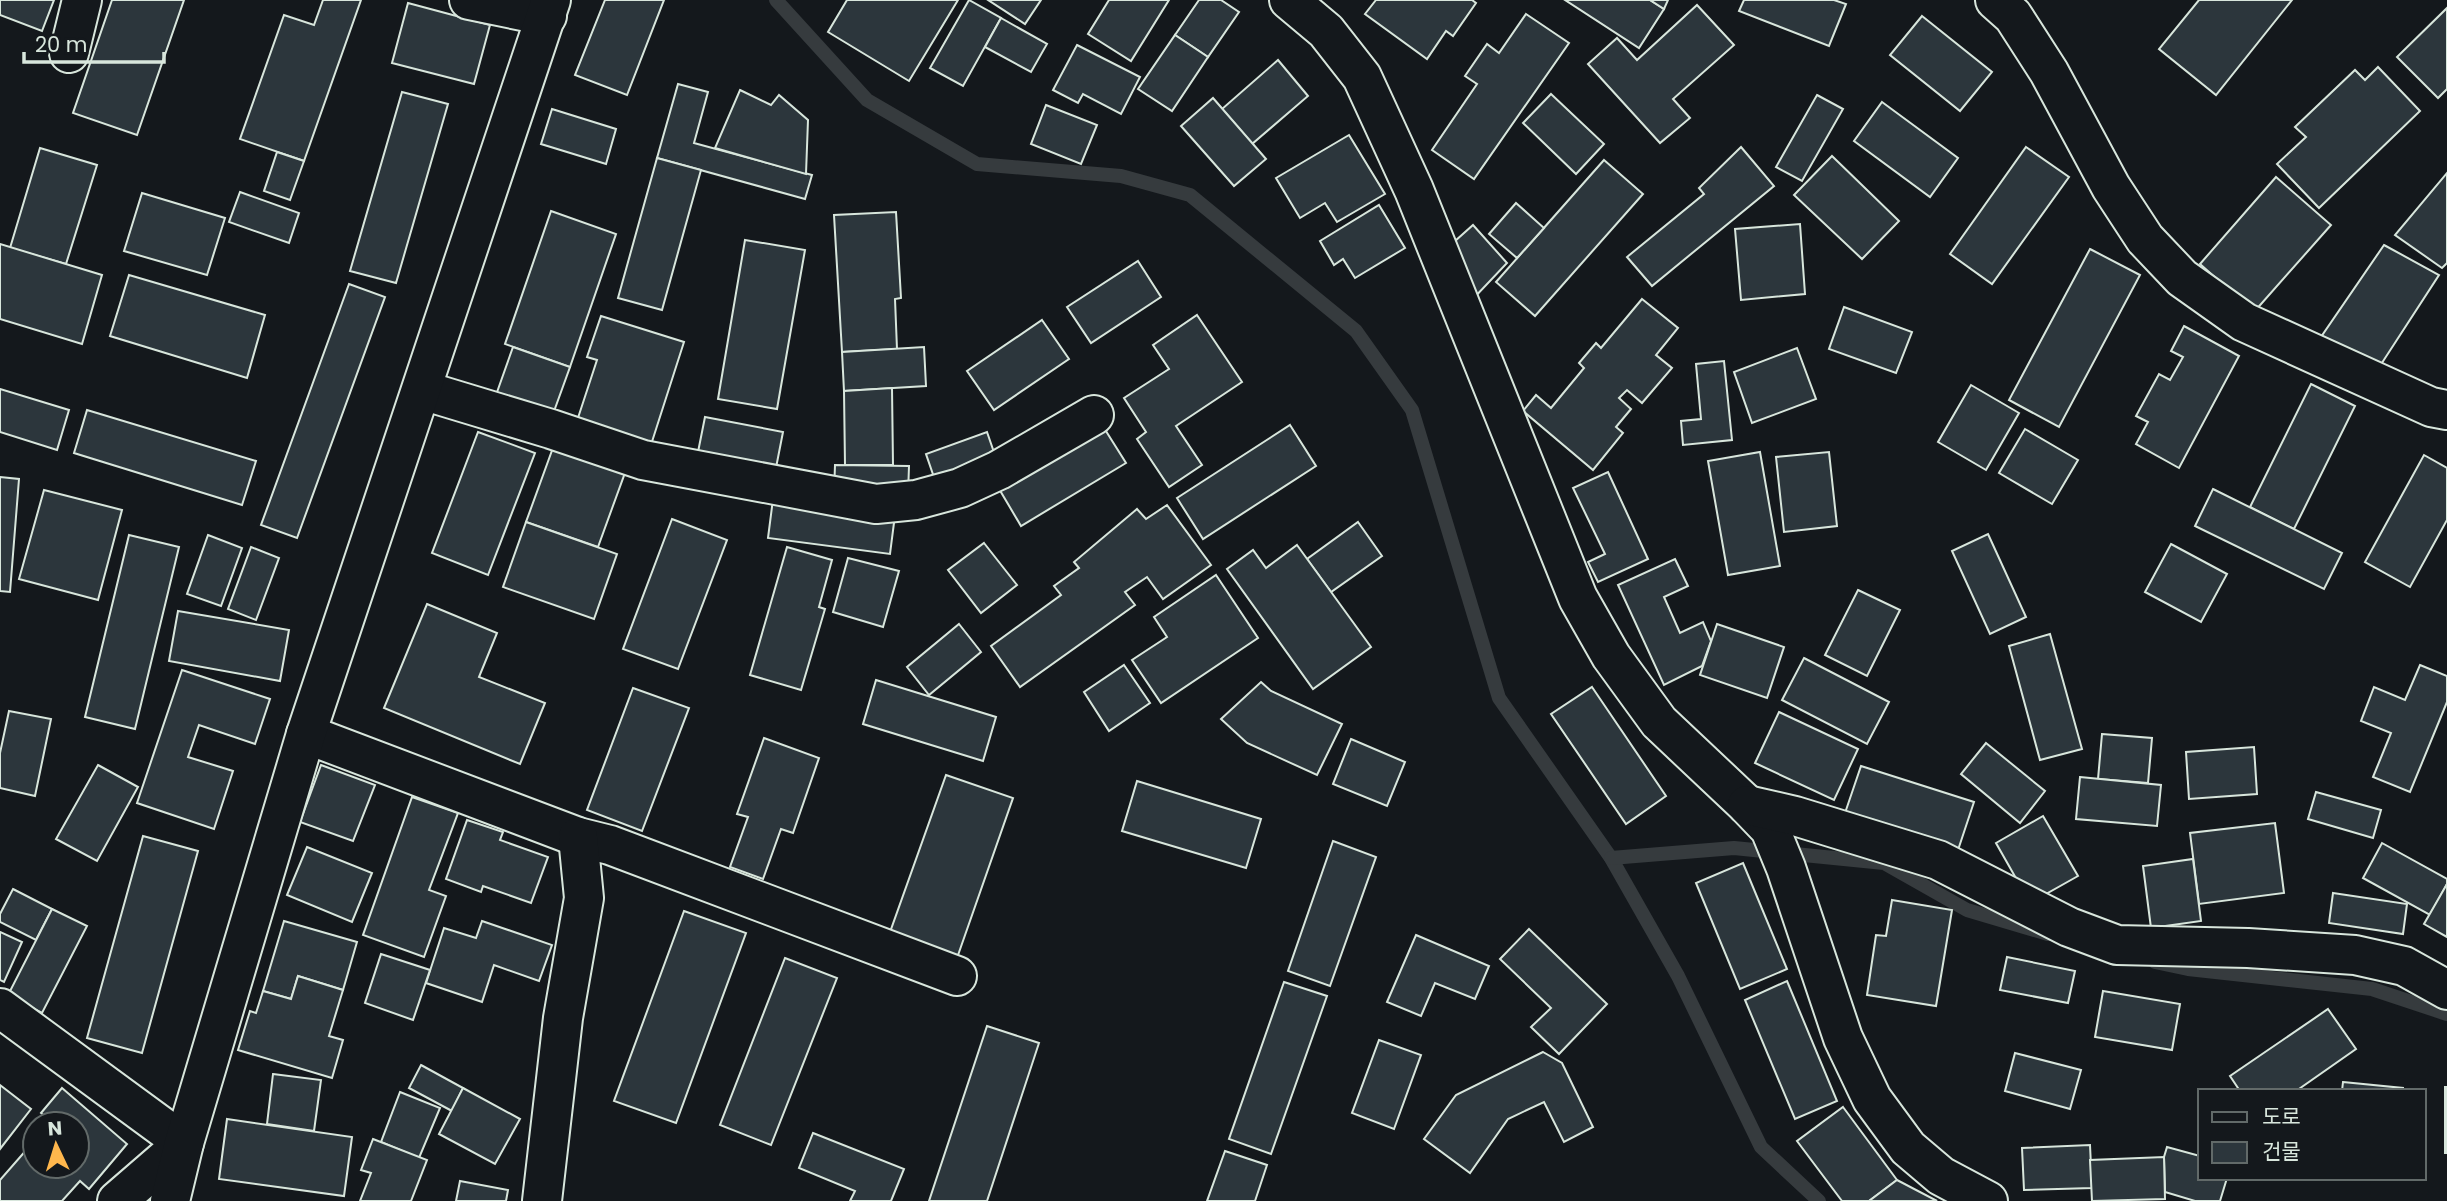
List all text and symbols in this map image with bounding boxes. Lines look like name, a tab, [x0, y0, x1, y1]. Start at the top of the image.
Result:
scale bar	[24, 21, 164, 65]
text: 20 m	[35, 30, 88, 59]
legend	[2198, 1089, 2426, 1180]
text: 도로	[2262, 1102, 2301, 1131]
north arrow	[21, 1110, 91, 1180]
text: N	[47, 1115, 63, 1143]
text: 건물	[2262, 1137, 2301, 1166]

